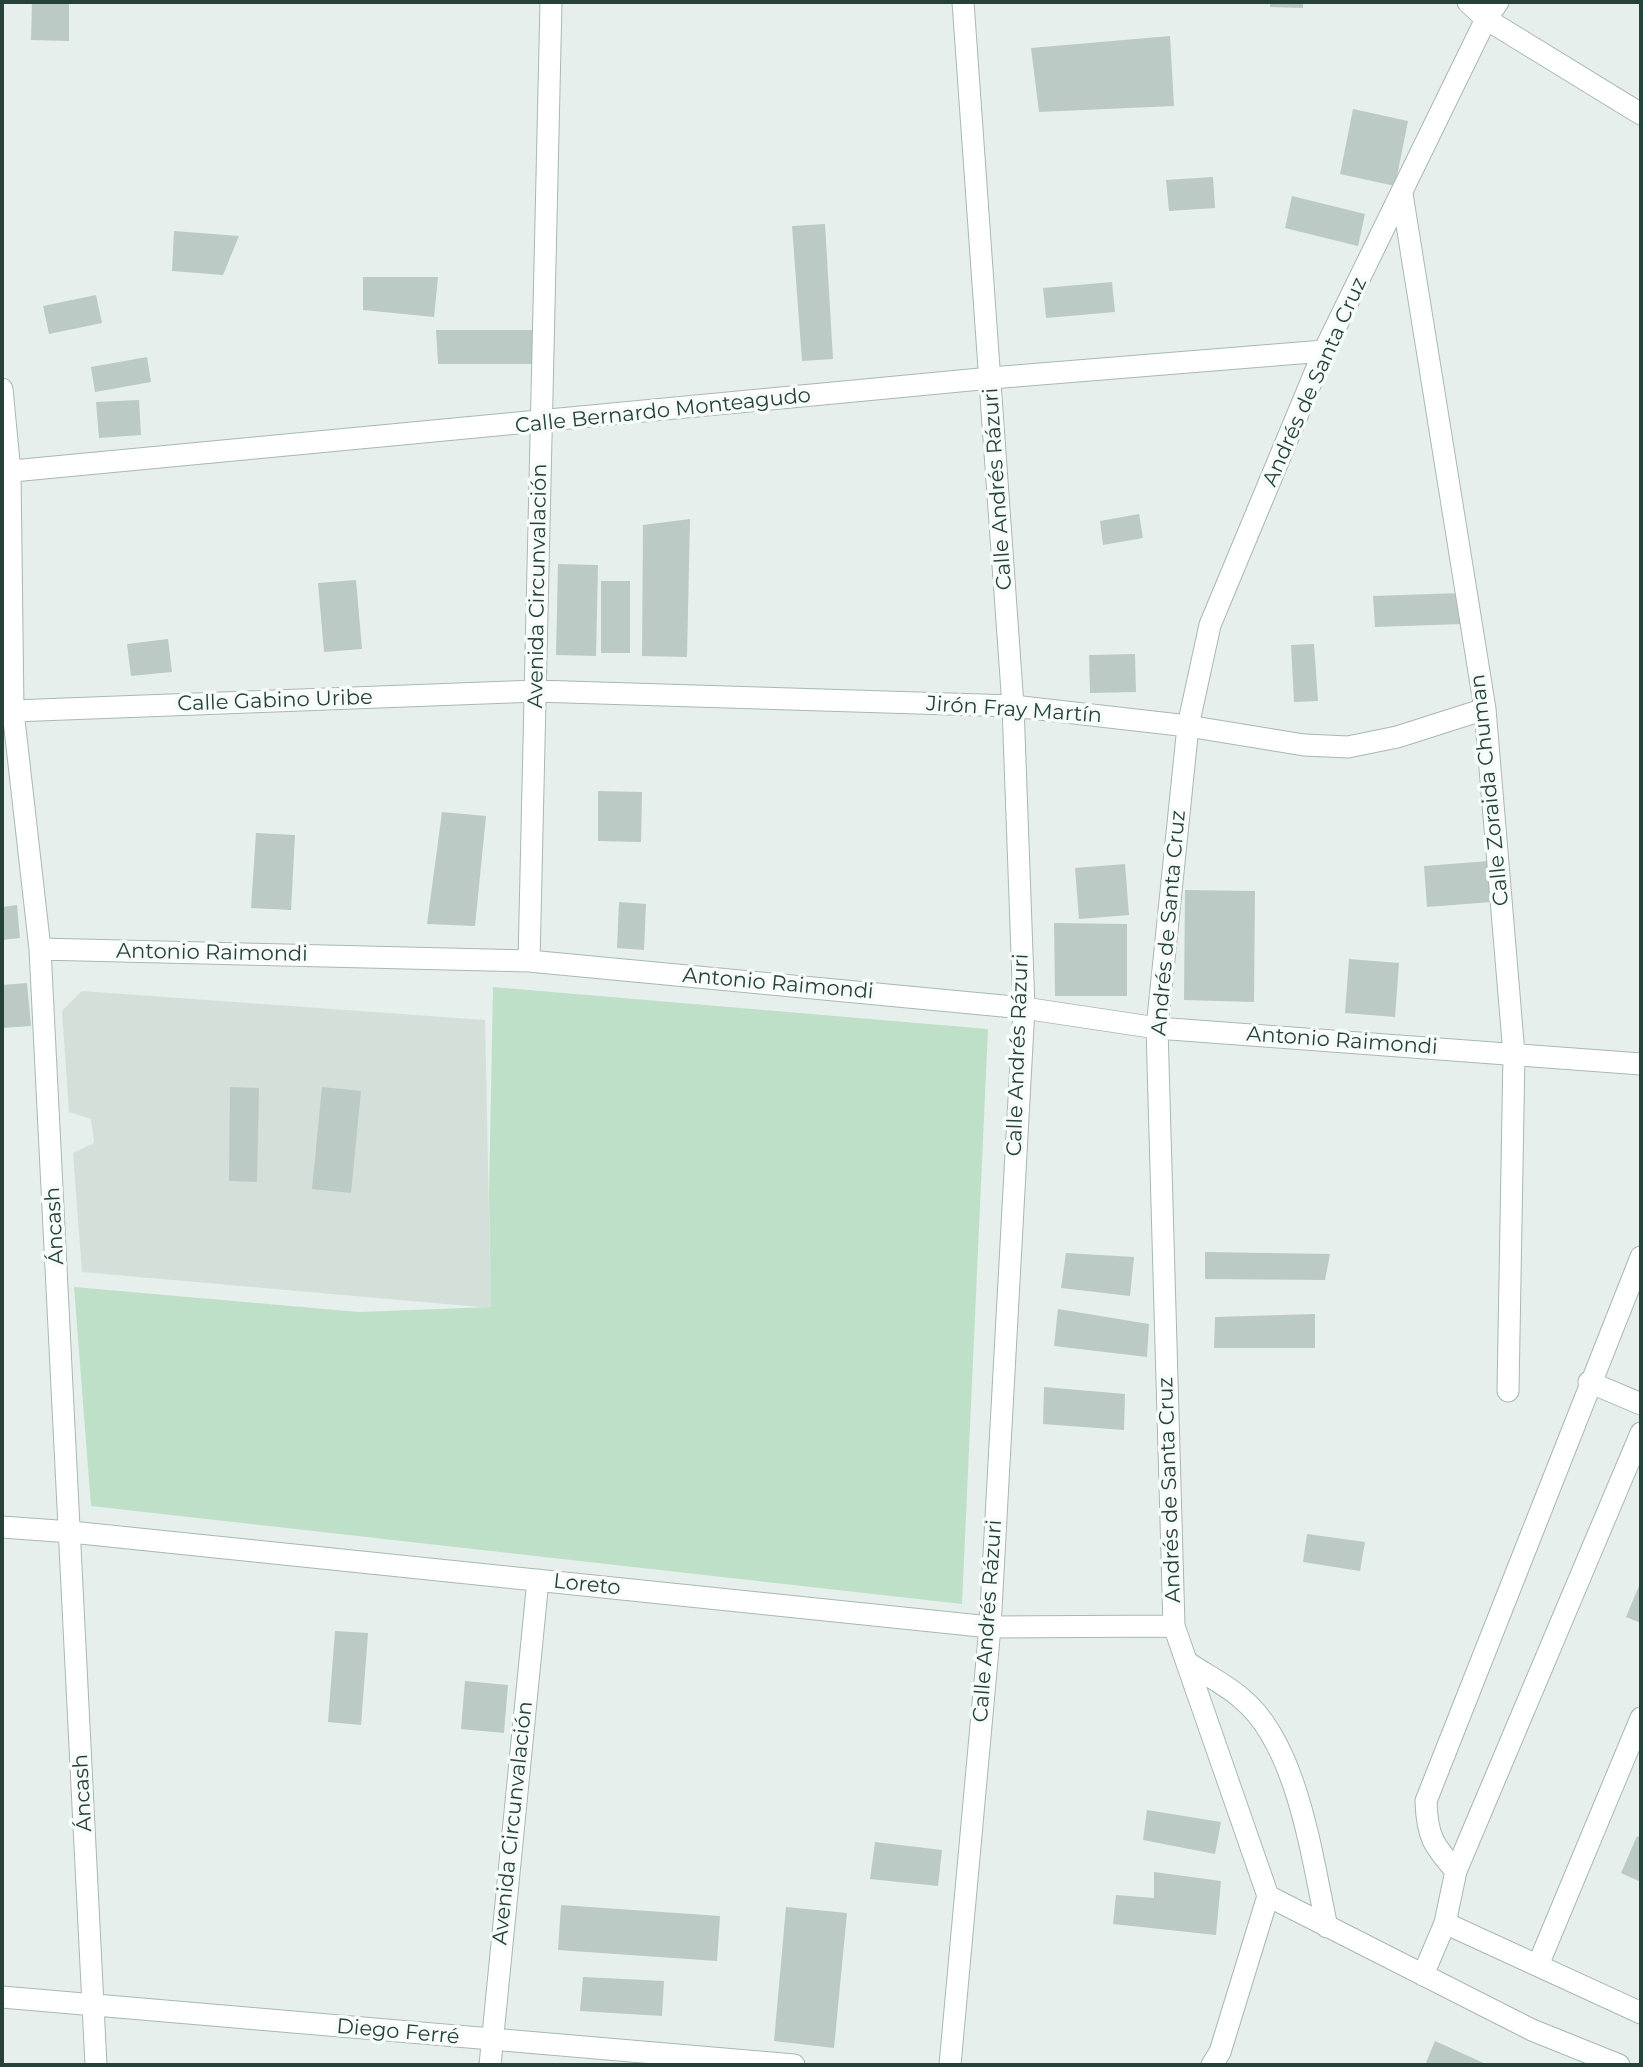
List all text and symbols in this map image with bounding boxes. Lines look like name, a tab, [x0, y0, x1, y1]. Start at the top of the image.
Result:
street label: Andrés de Santa Cruz	[1257, 274, 1373, 490]
street label: Calle Bernardo Monteagudo	[514, 383, 812, 439]
street label: Calle Andrés Rázuri	[978, 387, 1018, 591]
street label: Avenida Circunvalación	[523, 463, 553, 709]
street label: Calle Zoraida Chuman	[1465, 673, 1515, 907]
street label: Calle Gabino Uribe	[177, 685, 373, 717]
street label: Jirón Fray Martín	[925, 691, 1103, 729]
street label: Andrés de Santa Cruz	[1147, 809, 1191, 1037]
street label: Antonio Raimondi	[116, 939, 308, 967]
street label: Calle Andrés Rázuri	[1002, 953, 1034, 1157]
street label: Antonio Raimondi	[681, 963, 875, 1005]
street label: Antonio Raimondi	[1245, 1022, 1439, 1060]
street label: Áncash	[40, 1186, 70, 1266]
street label: Andrés de Santa Cruz	[1153, 1377, 1187, 1603]
street label: Calle Andrés Rázuri	[968, 1519, 1008, 1723]
street label: Loreto	[552, 1569, 622, 1601]
street label: Avenida Circunvalación	[488, 1700, 538, 1946]
street label: Áncash	[68, 1753, 98, 1833]
street label: Diego Ferré	[335, 2014, 461, 2050]

